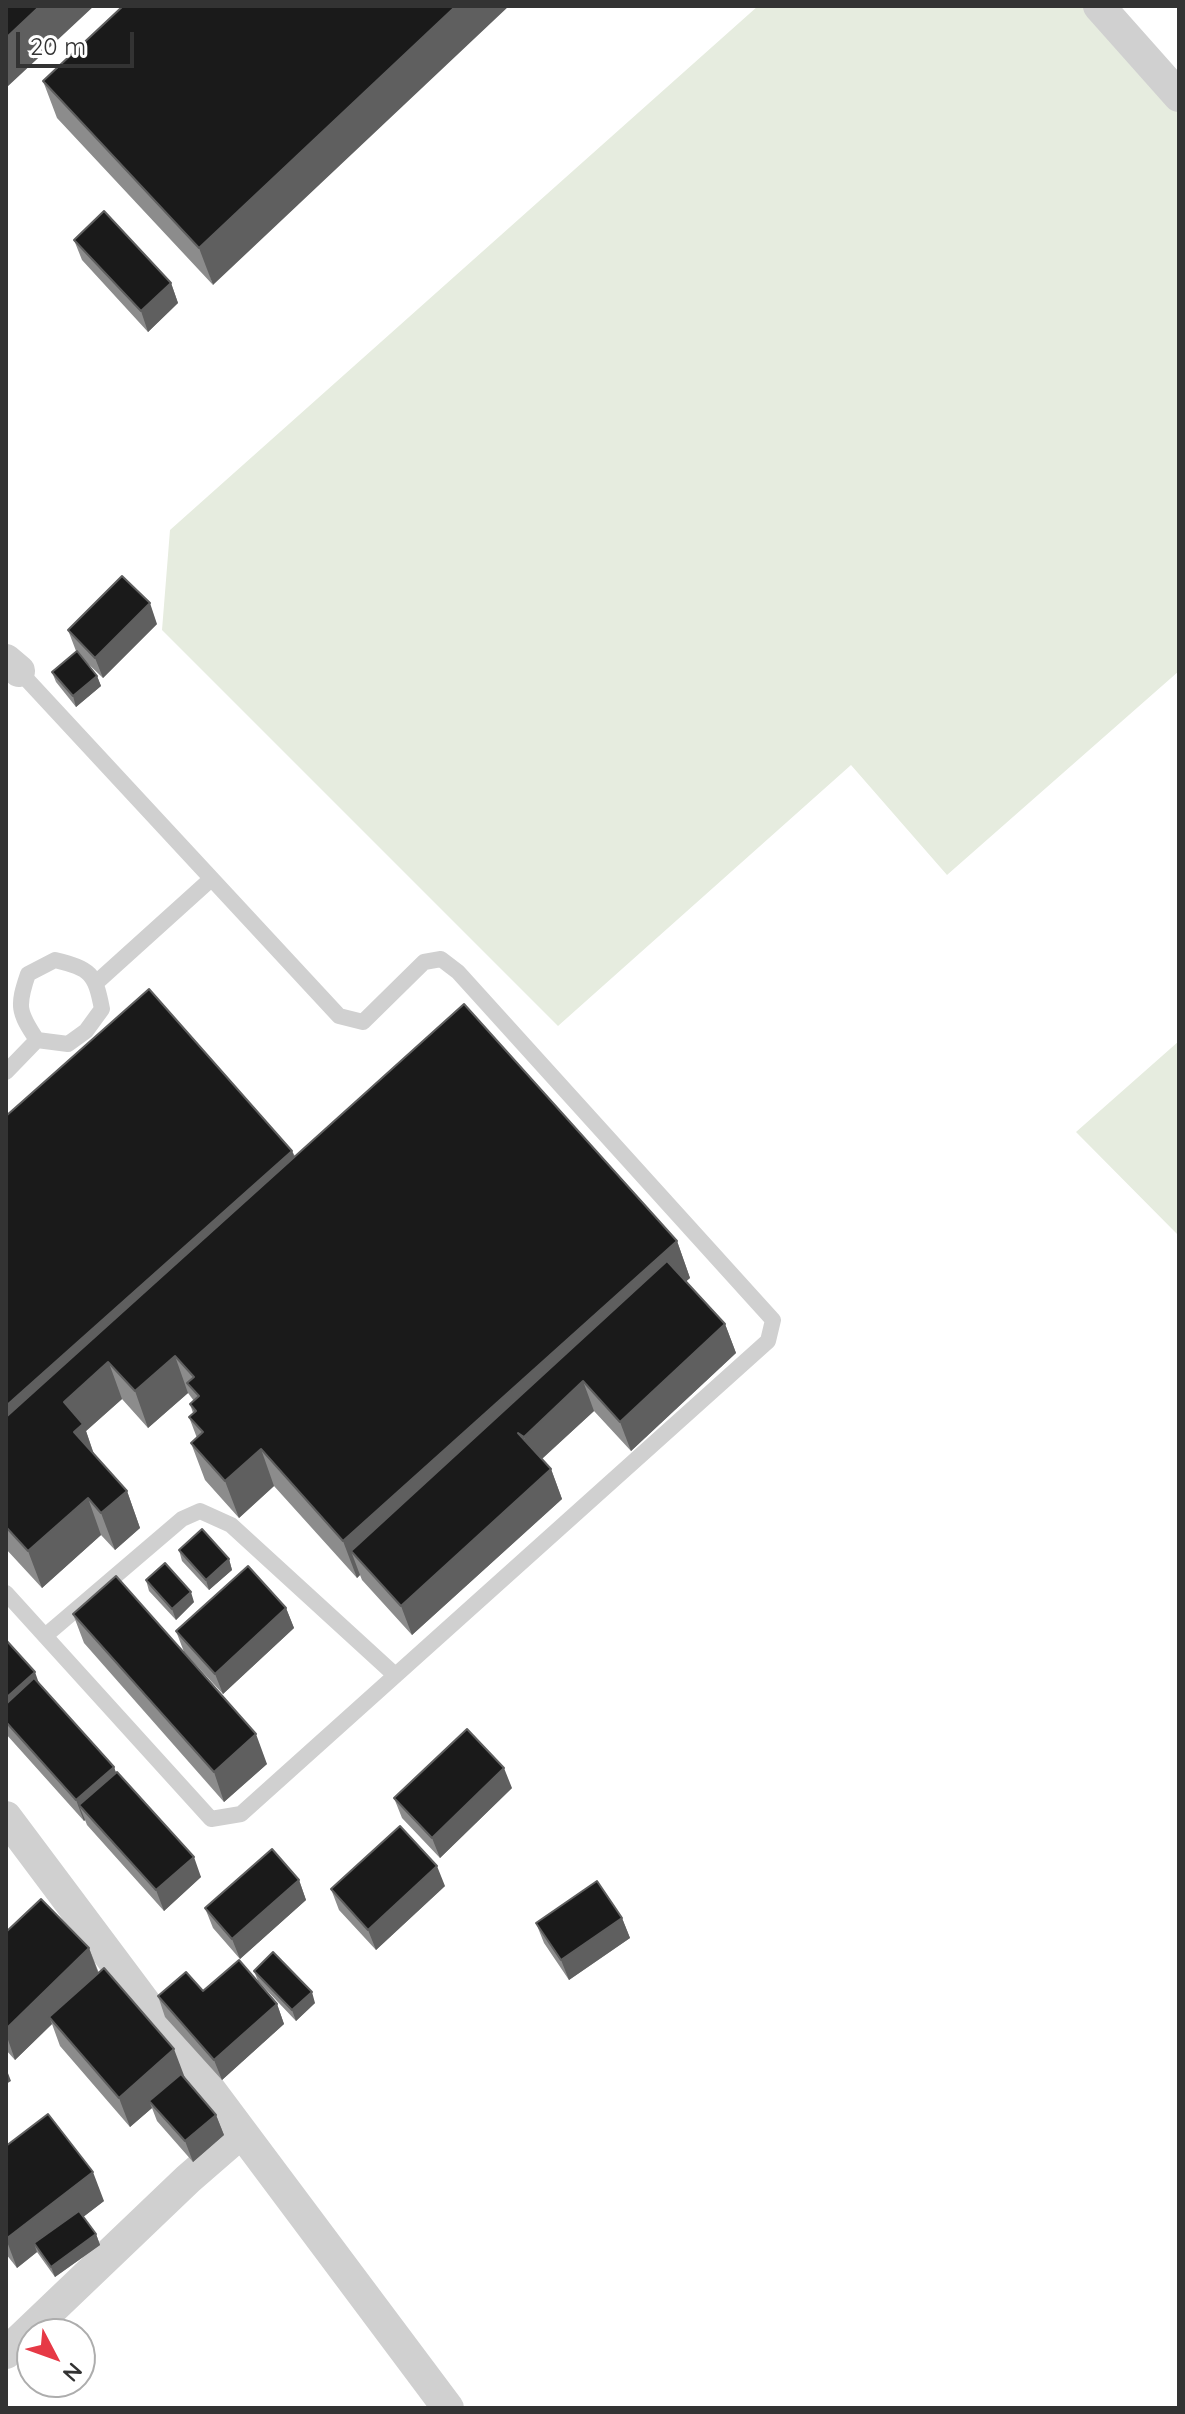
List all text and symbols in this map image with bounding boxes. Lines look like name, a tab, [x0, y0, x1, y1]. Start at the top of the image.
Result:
scale bar	[20, 16, 138, 66]
text: 20 m	[30, 31, 86, 61]
north arrow	[16, 2318, 96, 2398]
text: N	[57, 2357, 88, 2388]

